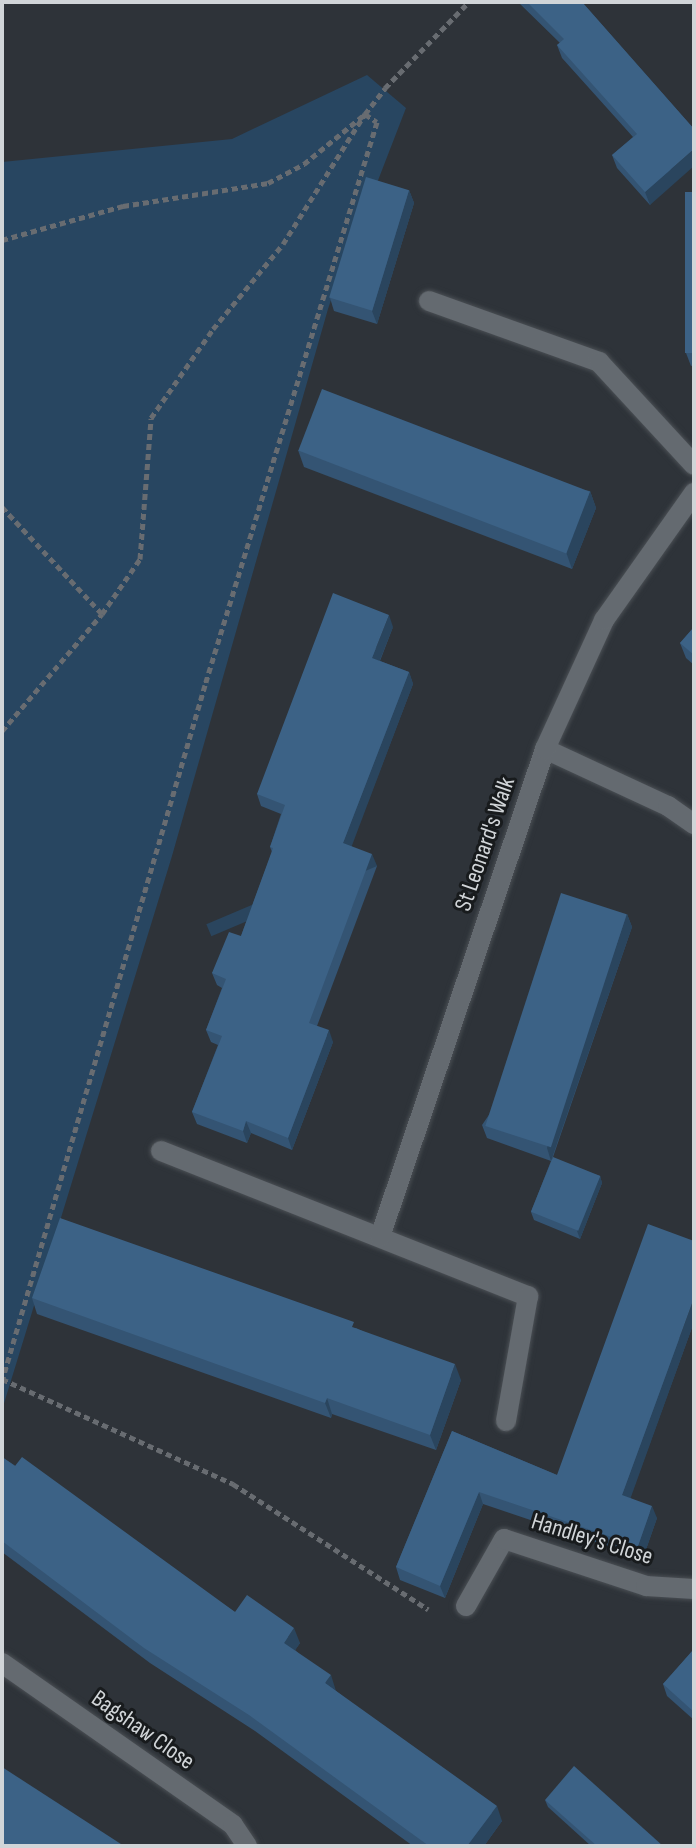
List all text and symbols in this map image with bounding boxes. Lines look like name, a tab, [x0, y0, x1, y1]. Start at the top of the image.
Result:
street label: St Leonard's Walk	[449, 773, 521, 915]
street label: Handley's Close	[528, 1507, 656, 1571]
street label: Bagshaw Close	[86, 1684, 200, 1776]

